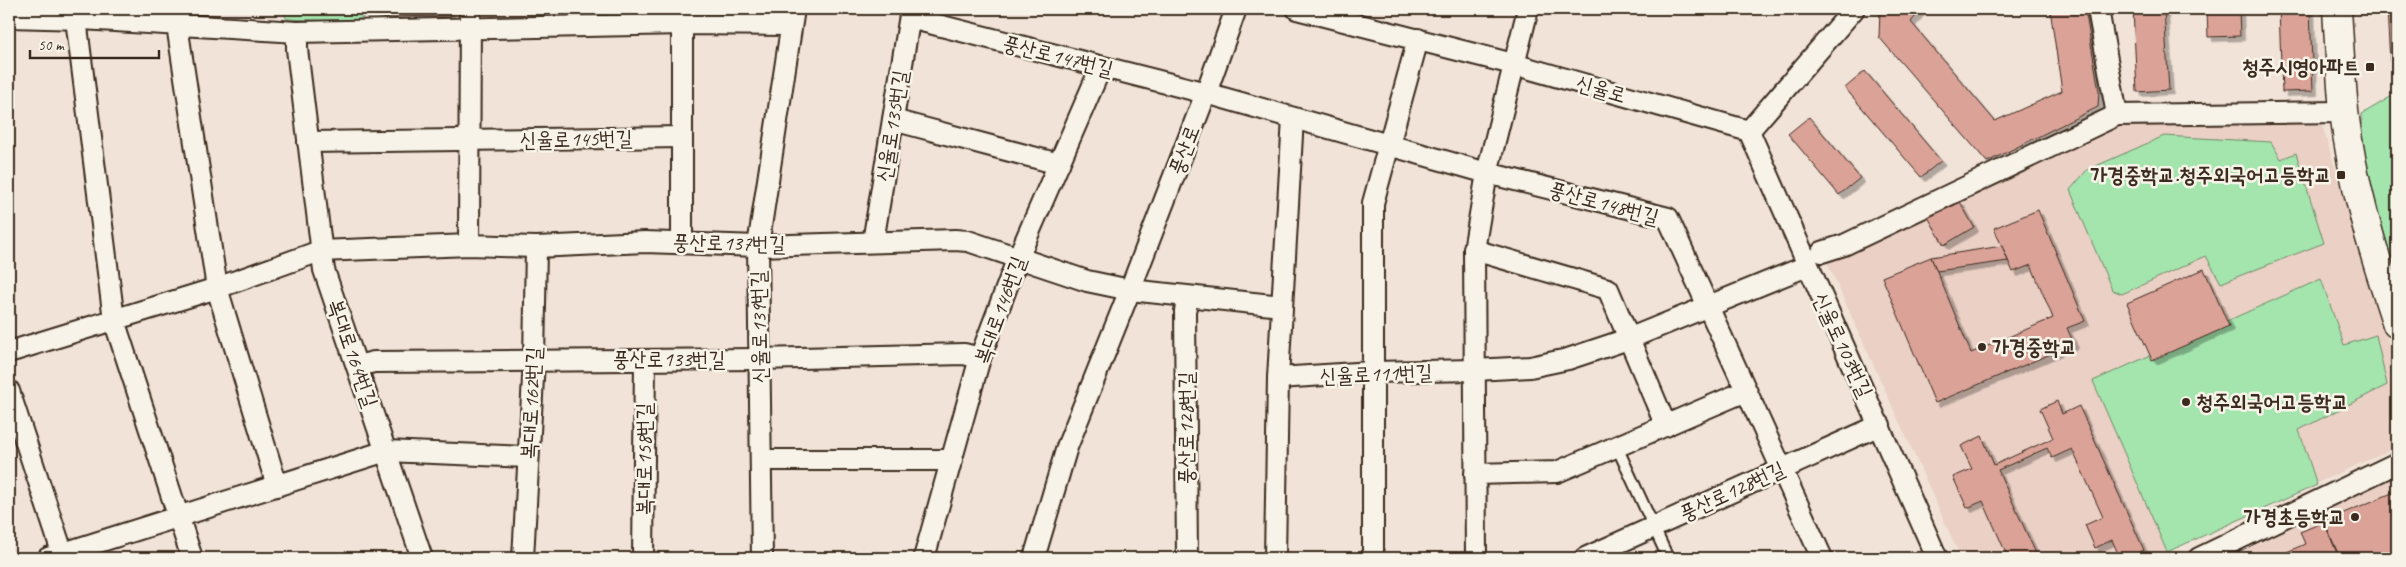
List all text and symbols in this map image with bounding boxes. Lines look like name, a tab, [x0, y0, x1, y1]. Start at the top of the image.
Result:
scale bar	[30, 28, 159, 60]
street label: 풍산로147번길	[1000, 30, 1116, 82]
text: 50 m	[38, 36, 65, 55]
place label: 청주시영아파트	[2242, 54, 2360, 80]
marker: 청주시영아파트	[2364, 61, 2376, 73]
street label: 신율로135번길	[870, 68, 914, 184]
street label: 신율로	[1573, 70, 1629, 108]
street label: 풍산로	[1163, 122, 1205, 178]
street label: 신율로145번길	[519, 125, 633, 153]
place label: 가경중학교.청주외국어고등학교	[2090, 162, 2331, 188]
marker: 가경중학교.청주외국어고등학교	[2335, 169, 2347, 181]
street label: 풍산로148번길	[1546, 176, 1662, 230]
street label: 풍산로137번길	[672, 229, 786, 257]
street label: 복대로146번길	[968, 252, 1032, 367]
street label: 신율로139번길	[745, 270, 773, 384]
street label: 신율로103번길	[1807, 288, 1879, 402]
street label: 복대로164번길	[322, 295, 384, 411]
place label: 가경중학교	[1992, 334, 2077, 360]
marker: 가경중학교	[1976, 341, 1988, 353]
street label: 복대로162번길	[515, 346, 547, 460]
street label: 풍산로133번길	[613, 346, 726, 372]
street label: 신율로111번길	[1319, 359, 1433, 389]
street label: 풍산로128번길	[1173, 371, 1199, 484]
place label: 청주외국어고등학교	[2196, 389, 2348, 415]
marker: 청주외국어고등학교	[2180, 396, 2192, 408]
street label: 복대로158번길	[631, 402, 657, 515]
street label: 풍산로128번길	[1675, 455, 1789, 527]
place label: 가경초등학교	[2244, 504, 2345, 530]
marker: 가경초등학교	[2349, 511, 2361, 523]

